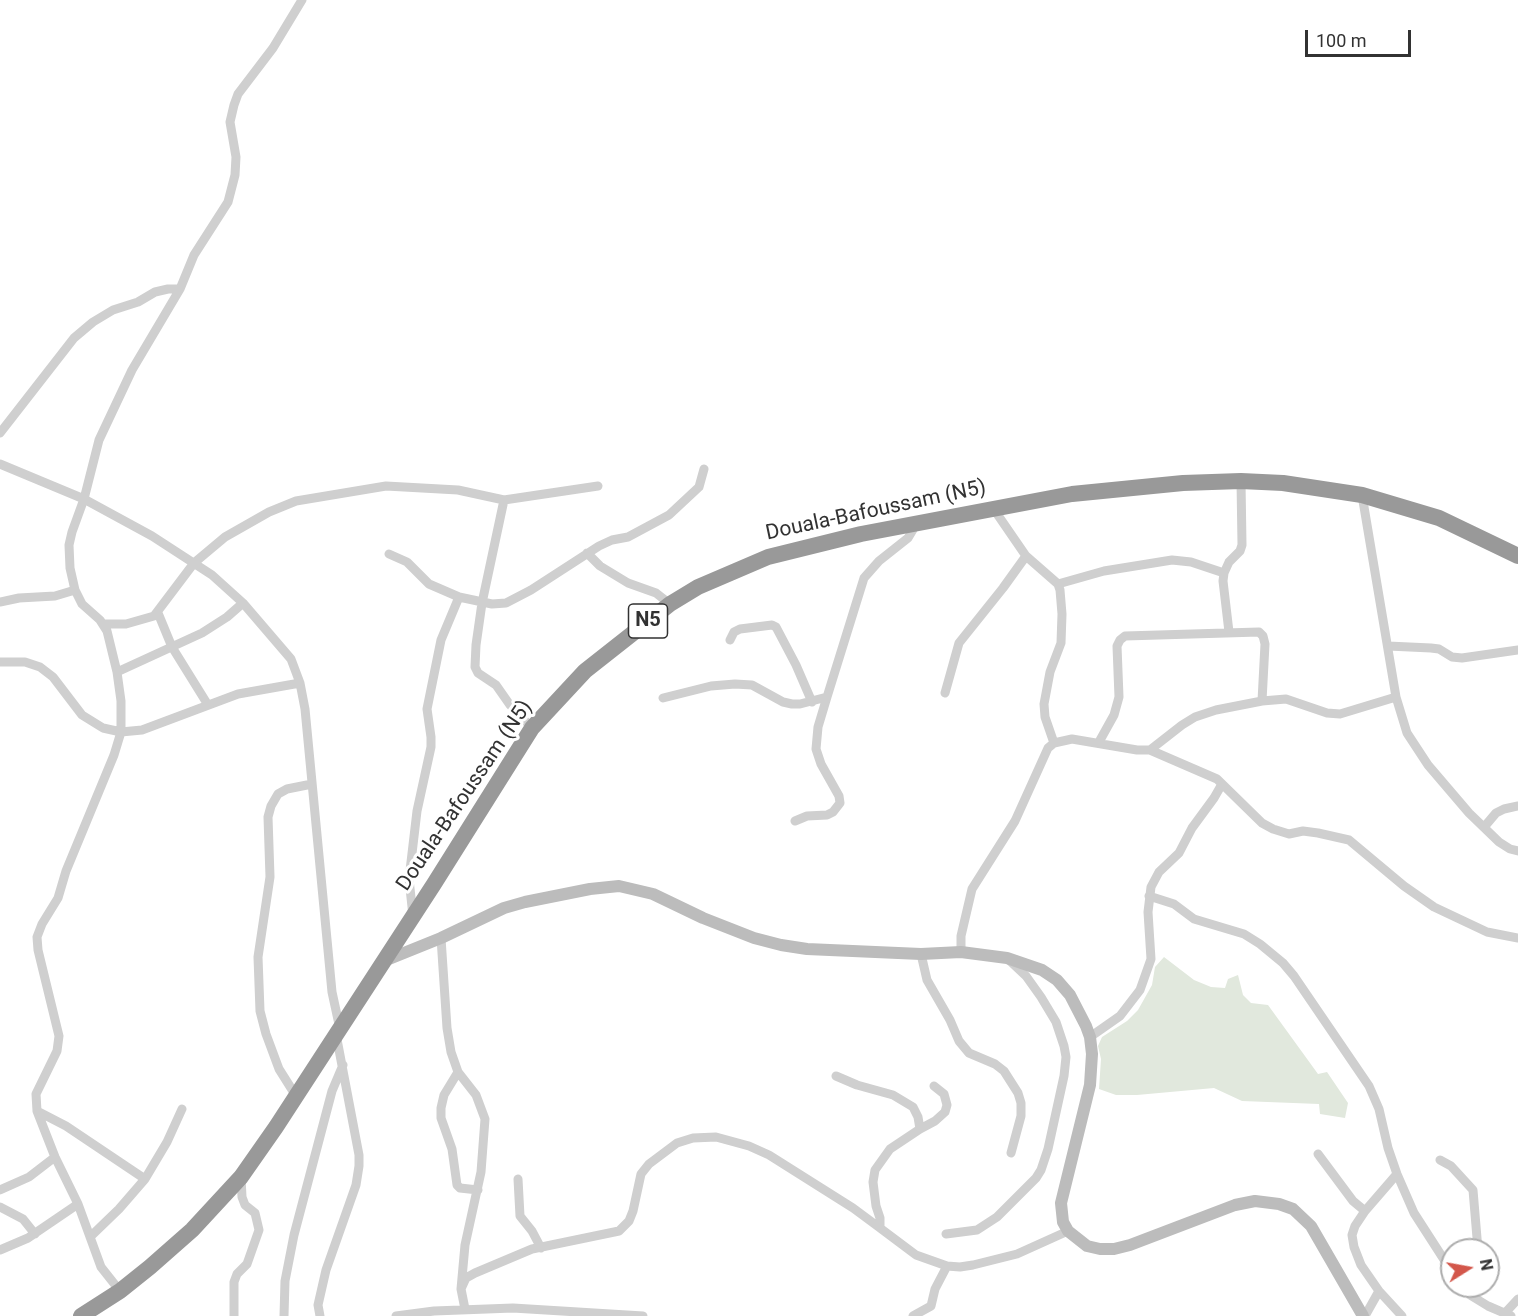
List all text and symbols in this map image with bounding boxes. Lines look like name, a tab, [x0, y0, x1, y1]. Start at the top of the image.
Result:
scale bar	[1308, 18, 1414, 56]
text: 100 m	[1316, 30, 1367, 51]
street label: Douala-Bafoussam (N5)	[764, 475, 988, 547]
road number: N5	[628, 604, 668, 638]
street label: Douala-Bafoussam (N5)	[392, 696, 538, 896]
north arrow	[1440, 1238, 1500, 1298]
text: N	[1476, 1257, 1497, 1272]

